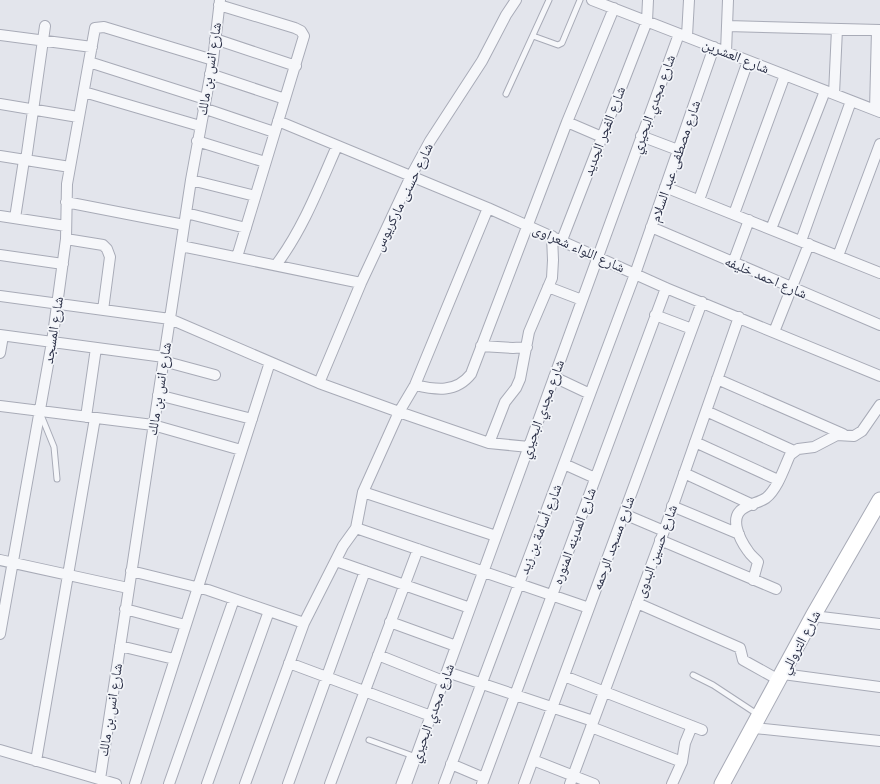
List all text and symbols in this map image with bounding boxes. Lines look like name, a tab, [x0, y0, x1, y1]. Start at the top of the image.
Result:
street label: شارع انس بن مالك	[193, 21, 226, 117]
street label: شارع العشرين	[700, 34, 772, 78]
street label: شارع مجدي البحيري	[627, 52, 682, 157]
street label: شارع الفجر الجديد	[579, 84, 630, 179]
street label: شارع مصطفى عبد السلام	[646, 98, 705, 225]
street label: شارع حسنى ماركريوس	[369, 140, 438, 254]
street label: شارع اللواء شعراوى	[530, 220, 628, 277]
street label: شارع احمد خليفه	[722, 252, 810, 303]
street label: شارع المسجد	[39, 295, 68, 365]
street label: شارع انس بن مالك	[143, 341, 176, 437]
street label: شارع مجدي البحيري	[516, 357, 571, 462]
street label: شارع أسامة بن زيد	[515, 481, 566, 577]
street label: شارع المدينه المنوره	[548, 485, 601, 587]
street label: شارع مسجد الرحمه	[588, 494, 639, 593]
street label: شارع حسين البدوى	[631, 502, 682, 600]
street label: شارع التروللي	[776, 607, 827, 678]
street label: شارع مجدي البحيري	[406, 661, 461, 766]
street label: شارع انس بن مالك	[94, 662, 127, 758]

